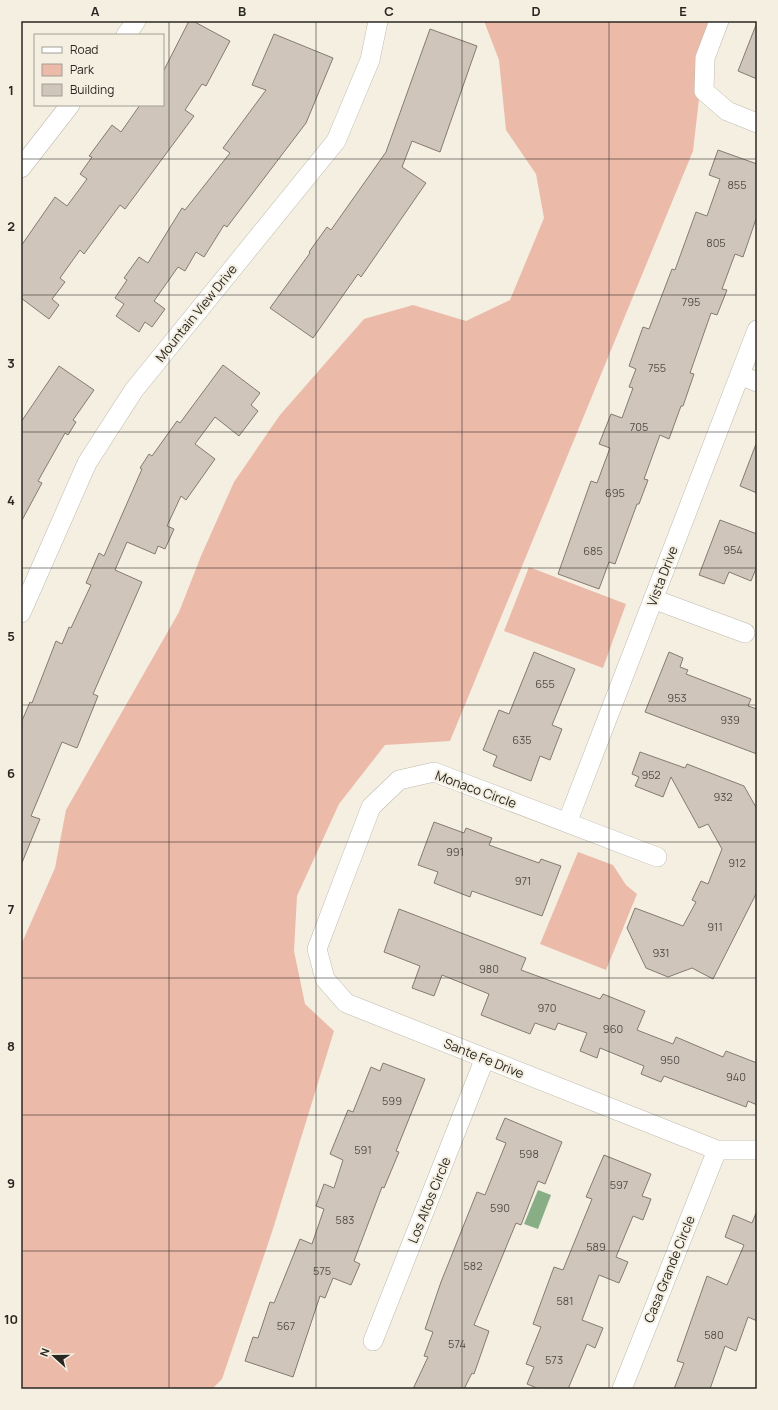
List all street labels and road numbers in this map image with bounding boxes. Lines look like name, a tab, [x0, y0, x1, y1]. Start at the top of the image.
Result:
street label: Mountain View Drive	[151, 260, 241, 366]
street label: Vista Drive	[642, 543, 682, 609]
street label: Monaco Circle	[433, 766, 520, 812]
street label: Sante Fe Drive	[441, 1034, 527, 1082]
street label: Los Altos Circle	[404, 1154, 455, 1246]
street label: Casa Grande Circle	[639, 1212, 699, 1325]

